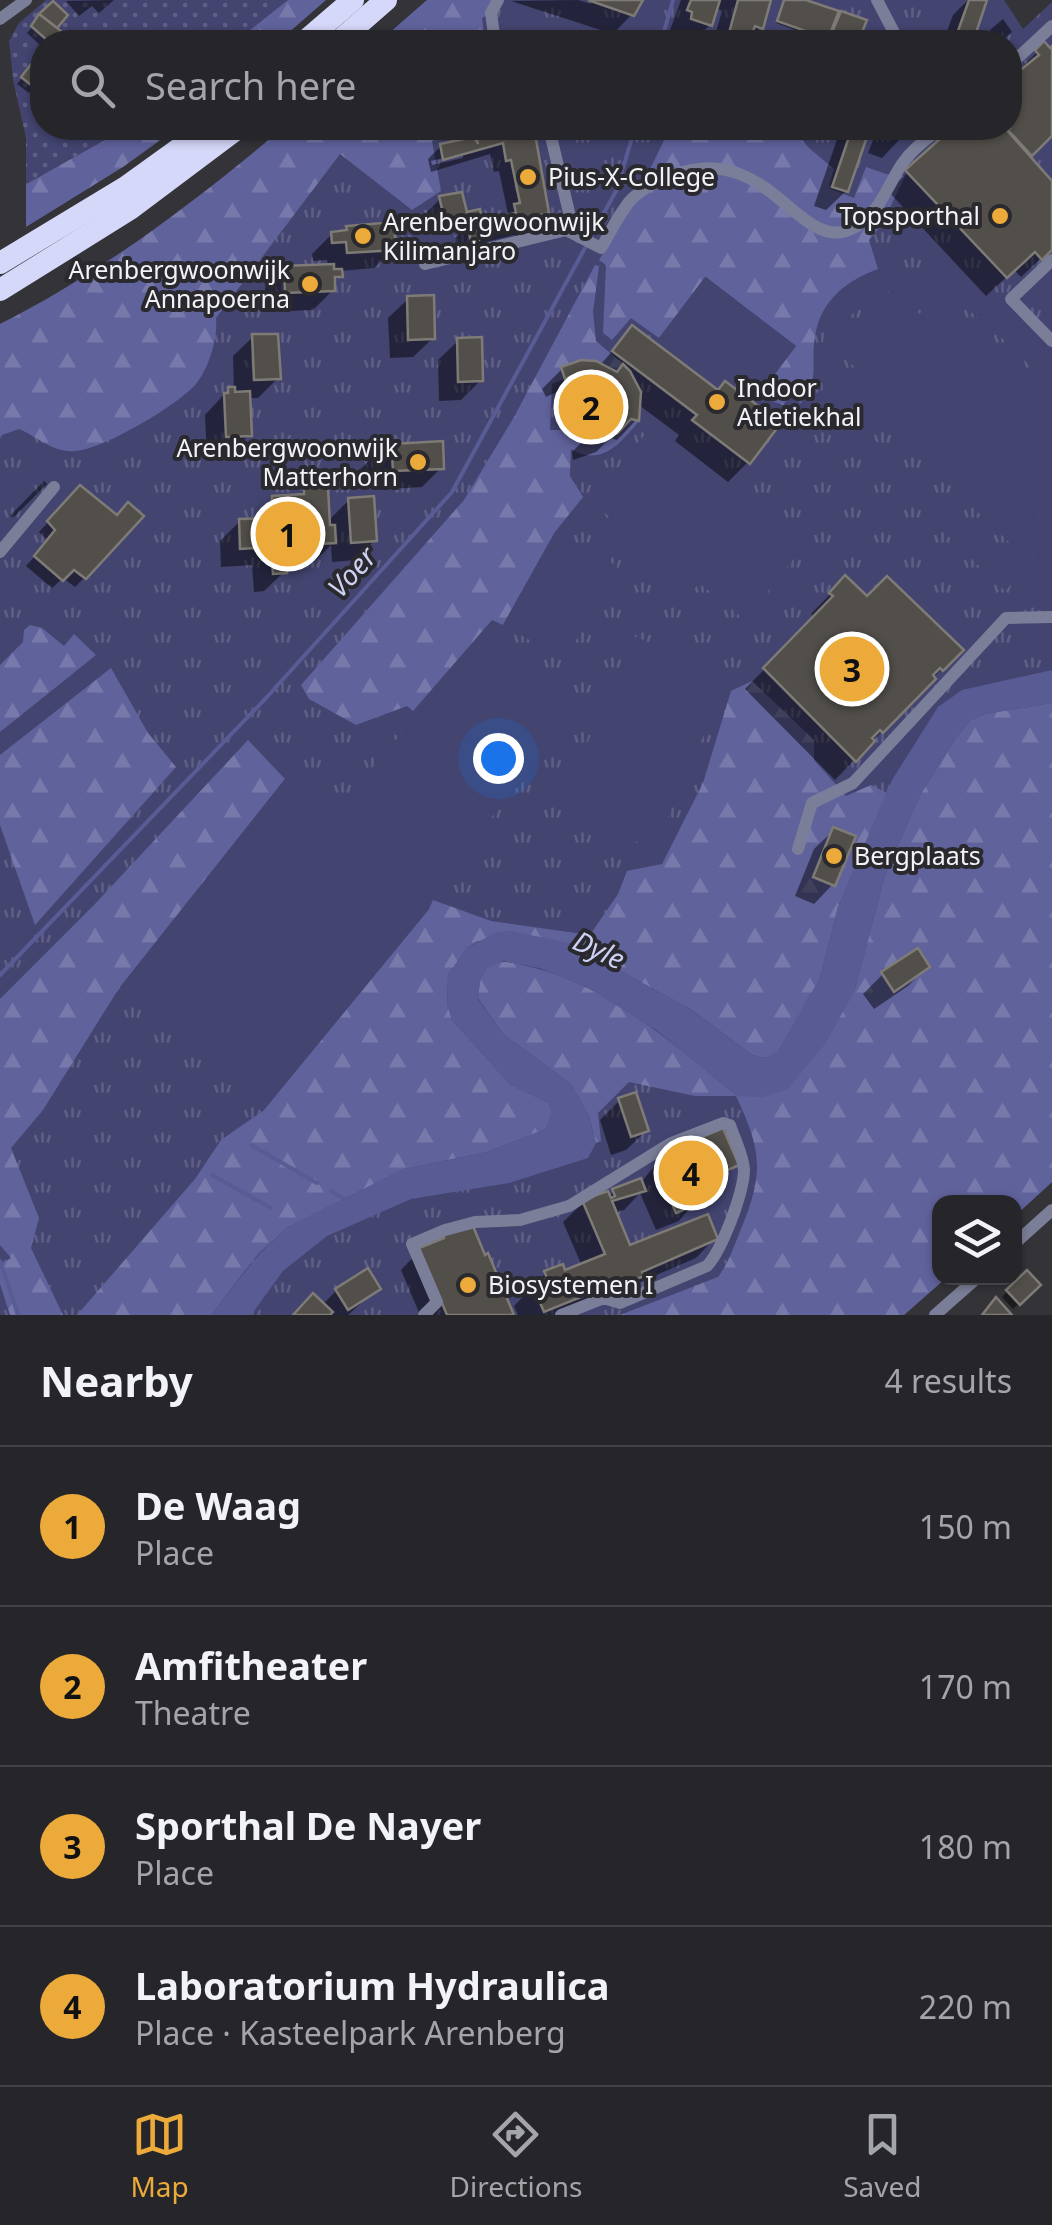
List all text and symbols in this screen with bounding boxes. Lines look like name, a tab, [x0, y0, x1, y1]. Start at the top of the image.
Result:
search box	[30, 30, 1022, 140]
icon: search	[65, 58, 120, 113]
text: Search here	[145, 59, 356, 111]
place label: Pius-X-College	[548, 159, 715, 193]
marker: Pius-X-College	[517, 166, 539, 188]
place label: Topsporthal	[840, 198, 980, 232]
place label: Arenbergwoonwijk Kilimanjaro	[383, 204, 605, 267]
marker: Topsporthal	[989, 205, 1011, 227]
marker: Arenbergwoonwijk Kilimanjaro	[352, 225, 374, 247]
place label: Arenbergwoonwijk Annapoerna	[68, 252, 291, 315]
marker: Arenbergwoonwijk Annapoerna	[299, 273, 321, 295]
pin: 2	[558, 370, 624, 444]
place label: Indoor Atletiekhal	[737, 370, 861, 433]
marker: Indoor Atletiekhal	[706, 391, 728, 413]
place label: Arenbergwoonwijk Matterhorn	[176, 430, 399, 493]
marker: Arenbergwoonwijk Matterhorn	[407, 451, 429, 473]
pin: 1	[256, 496, 320, 572]
water label: Voer	[318, 537, 385, 605]
pin: 3	[820, 632, 884, 706]
your location	[473, 733, 524, 784]
place label: Bergplaats	[854, 838, 981, 872]
marker: Bergplaats	[823, 845, 845, 867]
water label: Dyle	[567, 921, 631, 978]
pin: 4	[658, 1136, 724, 1210]
map controls	[932, 1195, 1022, 1285]
button: layers	[932, 1195, 1022, 1285]
place label: Biosystemen I	[488, 1267, 654, 1301]
marker: Biosystemen I	[457, 1274, 479, 1296]
text: Nearby	[40, 1352, 193, 1409]
text: 4 results	[885, 1359, 1012, 1402]
text: De Waag	[135, 1479, 301, 1531]
text: 1	[63, 1505, 82, 1548]
text: 150 m	[919, 1505, 1012, 1548]
text: Place	[135, 1531, 214, 1574]
text: Amfitheater	[135, 1639, 367, 1691]
text: 2	[63, 1665, 82, 1708]
text: 170 m	[919, 1665, 1012, 1708]
text: Theatre	[135, 1691, 251, 1734]
text: Sporthal De Nayer	[135, 1799, 481, 1851]
text: 3	[63, 1825, 82, 1868]
text: 180 m	[919, 1825, 1012, 1868]
text: Place	[135, 1851, 214, 1894]
text: Laboratorium Hydraulica	[135, 1959, 610, 2011]
text: 4	[63, 1985, 82, 2028]
text: 220 m	[919, 1985, 1012, 2028]
text: Place · Kasteelpark Arenberg	[135, 2011, 566, 2054]
tab: Map	[130, 2107, 189, 2205]
tab: Directions	[450, 2107, 582, 2205]
tab: Saved	[843, 2107, 922, 2205]

